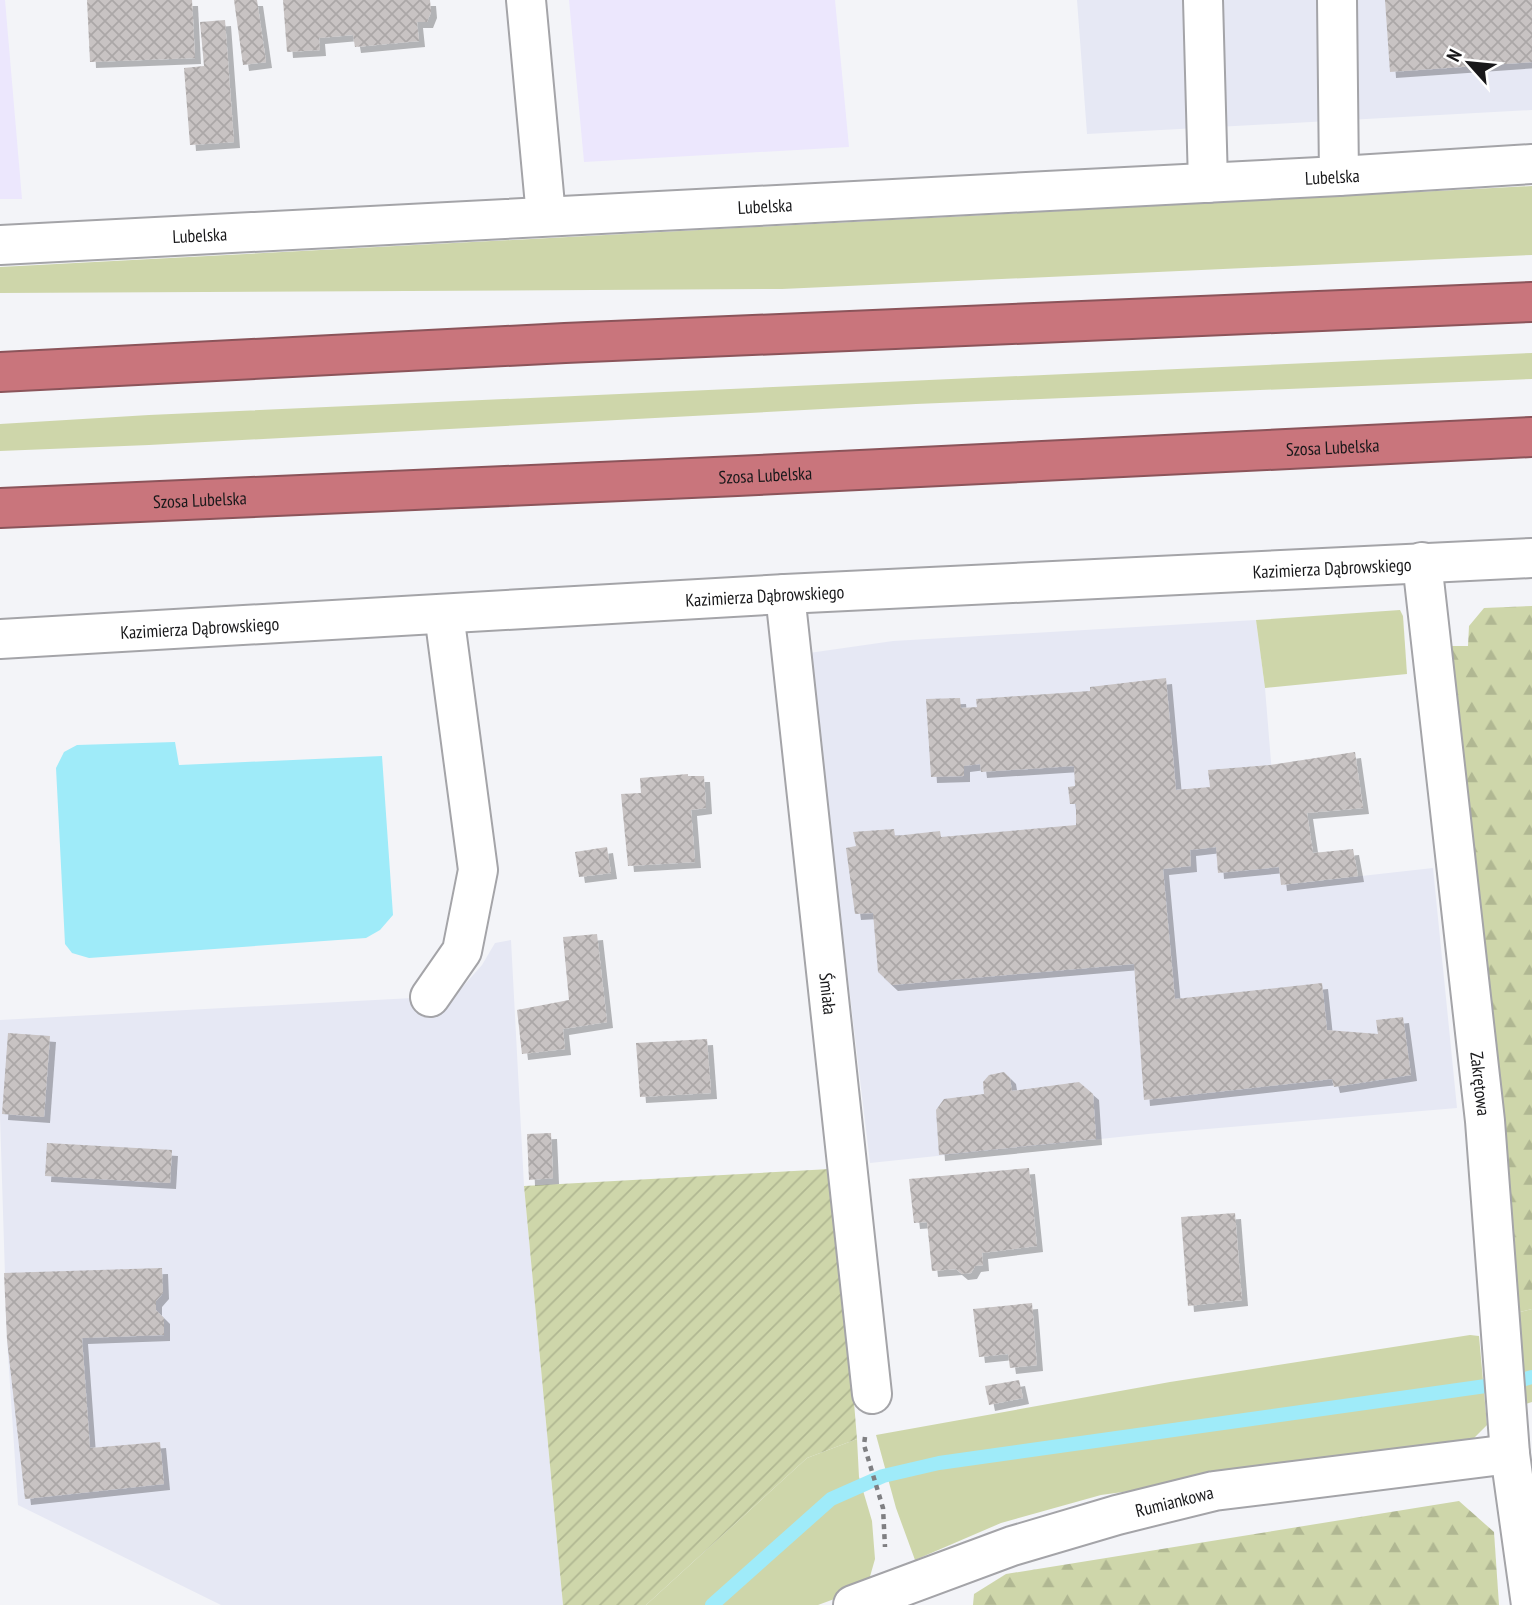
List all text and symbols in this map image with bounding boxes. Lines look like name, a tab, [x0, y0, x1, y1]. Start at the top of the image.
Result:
north arrow	[1434, 28, 1504, 98]
text: N	[1441, 45, 1467, 65]
street label: Lubelska	[1304, 163, 1360, 189]
street label: Lubelska	[737, 193, 793, 218]
street label: Lubelska	[172, 222, 228, 248]
street label: Szosa Lubelska	[1285, 433, 1380, 461]
street label: Szosa Lubelska	[718, 461, 813, 488]
street label: Szosa Lubelska	[153, 486, 247, 513]
street label: Kazimierza Dąbrowskiego	[1252, 552, 1412, 583]
street label: Kazimierza Dąbrowskiego	[685, 580, 845, 611]
street label: Kazimierza Dąbrowskiego	[120, 612, 280, 644]
street label: Śmiała	[815, 972, 842, 1016]
street label: Zakrętowa	[1466, 1050, 1496, 1117]
street label: Rumiankowa	[1133, 1480, 1216, 1522]

